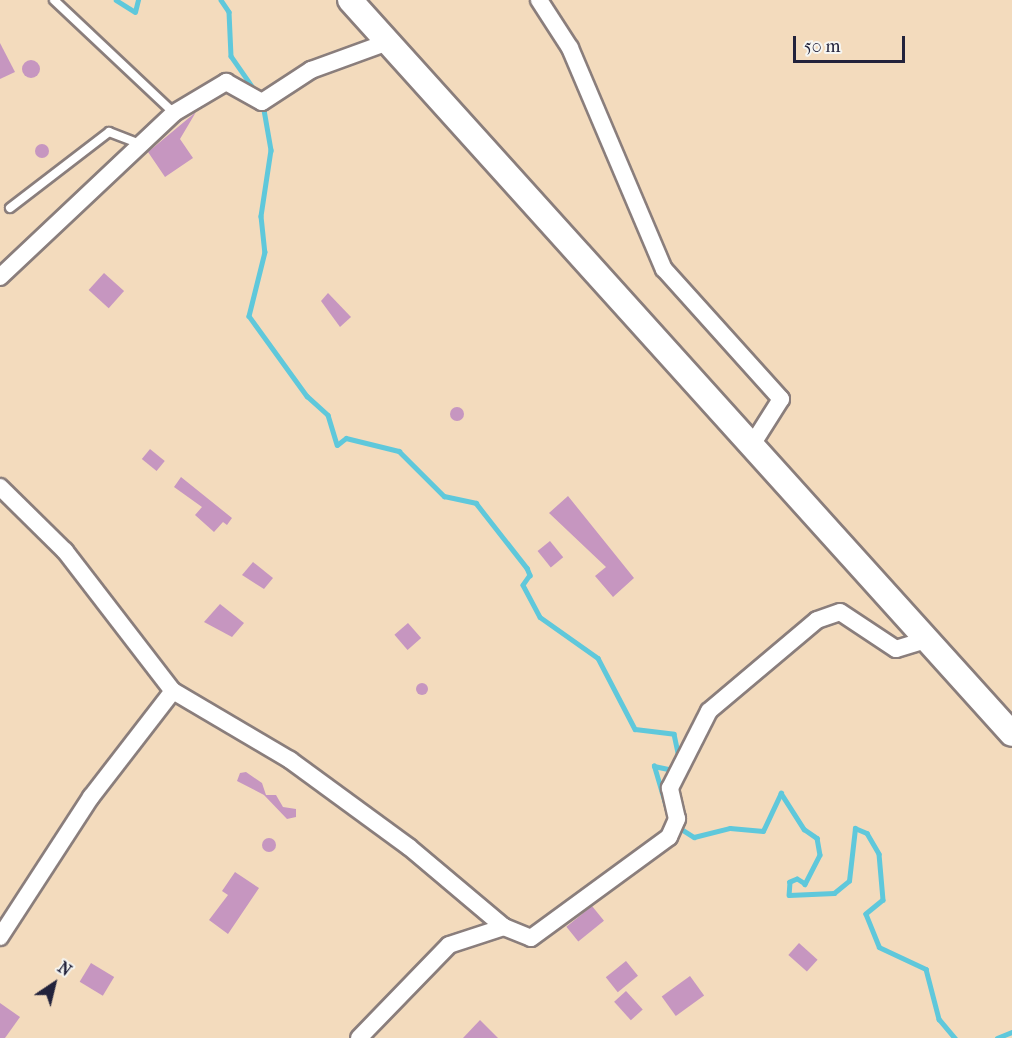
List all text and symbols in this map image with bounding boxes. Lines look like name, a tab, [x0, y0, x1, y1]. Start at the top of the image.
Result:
scale bar	[796, 24, 908, 62]
text: 50 m	[804, 36, 840, 57]
north arrow	[24, 954, 84, 1014]
text: N	[54, 958, 75, 980]

